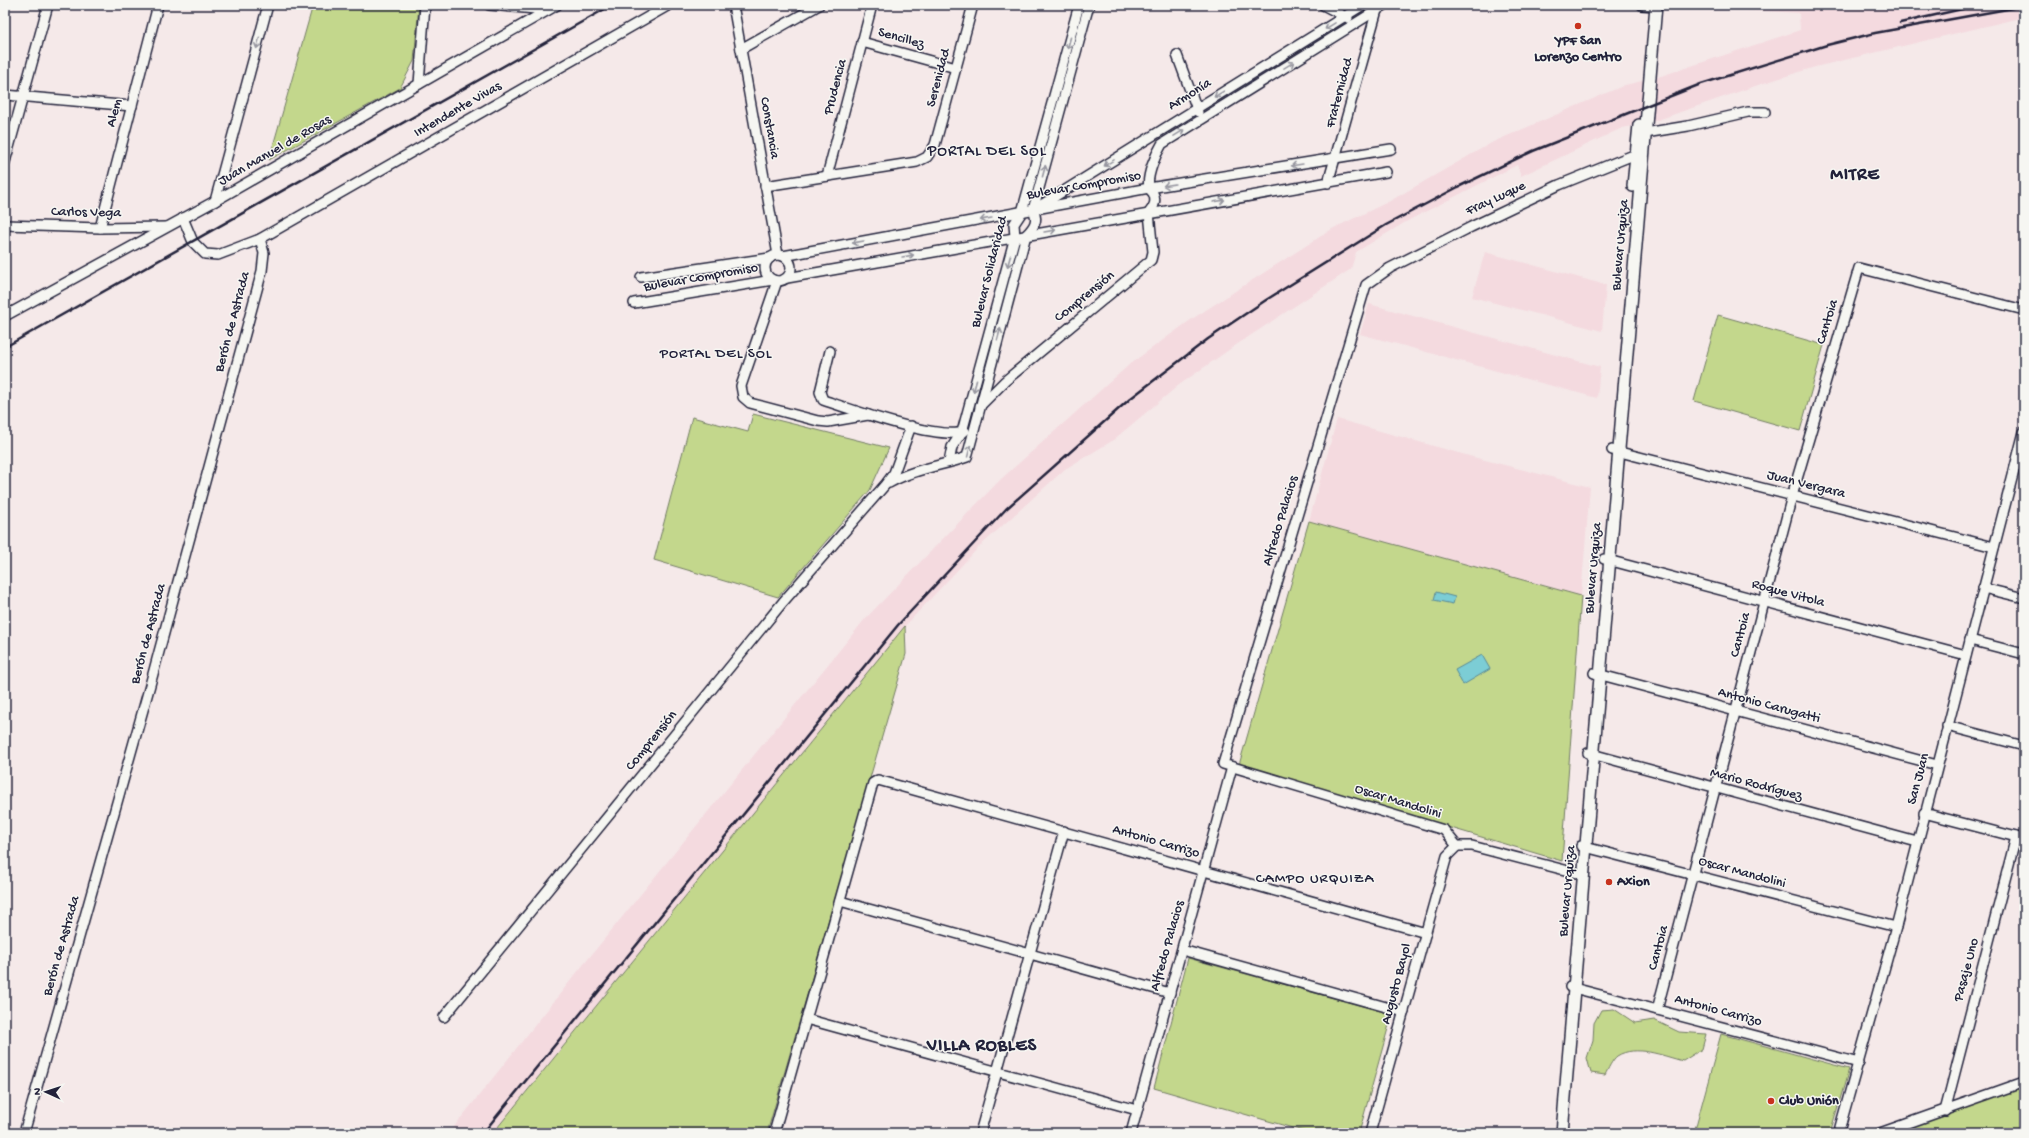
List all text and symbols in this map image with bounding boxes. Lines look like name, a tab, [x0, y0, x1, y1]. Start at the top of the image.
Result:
marker: YPF San Lorenzo Centro	[1573, 21, 1583, 31]
one-way arrow	[1324, 22, 1336, 30]
street label: Sencillez	[876, 24, 927, 54]
place label: YPF San Lorenzo Centro	[1534, 33, 1622, 66]
one-way arrow	[254, 36, 261, 49]
one-way arrow	[1065, 36, 1072, 49]
street label: Serenidad	[923, 45, 955, 109]
street label: Fraternidad	[1322, 54, 1358, 131]
street label: Prudencia	[820, 56, 852, 118]
one-way arrow	[1283, 60, 1295, 68]
street label: Armonía	[1165, 74, 1216, 115]
street label: Intendente Vivas	[411, 78, 505, 142]
one-way arrow	[1214, 90, 1225, 98]
street label: Constancia	[755, 96, 783, 161]
street label: Alem	[103, 97, 127, 129]
street label: Juan Manuel de Rosas	[216, 111, 335, 190]
one-way arrow	[1173, 129, 1185, 137]
district label: PORTAL DEL SOL	[926, 143, 1047, 162]
one-way arrow	[1103, 159, 1115, 167]
one-way arrow	[1291, 161, 1304, 169]
one-way arrow	[1040, 165, 1048, 178]
district label: MITRE	[1830, 165, 1880, 186]
street label: Bulevar Compromiso	[1025, 168, 1142, 205]
street label: Fray Luque	[1463, 177, 1529, 221]
one-way arrow	[1163, 181, 1176, 189]
one-way arrow	[1212, 197, 1225, 205]
street label: Bulevar Urquiza	[1608, 198, 1634, 292]
street label: Carlos Vega	[51, 204, 122, 222]
street label: Bulevar Solidaridad	[968, 213, 1013, 330]
one-way arrow	[980, 215, 993, 223]
one-way arrow	[1043, 226, 1056, 234]
one-way arrow	[852, 238, 865, 246]
one-way arrow	[901, 252, 914, 260]
one-way arrow	[1005, 254, 1012, 267]
street label: Bulevar Compromiso	[642, 260, 759, 297]
street label: Comprensión	[1051, 267, 1119, 326]
street label: Berón de Astrada	[211, 269, 255, 375]
street label: Cantoia	[1813, 296, 1843, 346]
one-way arrow	[996, 328, 1004, 341]
district label: PORTAL DEL SOL	[659, 345, 772, 363]
one-way arrow	[970, 379, 978, 392]
one-way arrow	[965, 444, 973, 457]
street label: Juan Vergara	[1765, 467, 1848, 503]
street label: Alfredo Palacios	[1259, 473, 1303, 568]
street label: Bulevar Urquiza	[1581, 521, 1607, 615]
street label: Roque Vitola	[1750, 576, 1827, 612]
street label: Berón de Astrada	[127, 581, 171, 687]
street label: Cantoia	[1727, 609, 1755, 659]
street label: Antonio Carugatti	[1716, 684, 1822, 728]
street label: Comprensión	[623, 707, 682, 775]
street label: San Juan	[1904, 751, 1934, 807]
street label: Mario Rodríguez	[1708, 765, 1805, 806]
street label: Oscar Mandolini	[1353, 781, 1443, 823]
street label: Antonio Carrizo	[1110, 821, 1202, 863]
street label: Bulevar Urquiza	[1555, 844, 1581, 938]
street label: Oscar Mandolini	[1696, 853, 1788, 893]
district label: CAMPO URQUIZA	[1256, 870, 1374, 888]
place label: Axion	[1616, 874, 1650, 891]
marker: Axion	[1604, 877, 1614, 887]
street label: Berón de Astrada	[39, 893, 85, 999]
street label: Alfredo Palacios	[1147, 898, 1189, 993]
street label: Cantoia	[1645, 922, 1673, 972]
street label: Pasaje Uno	[1950, 936, 1984, 1005]
street label: Augusto Bayol	[1378, 942, 1416, 1026]
street label: Antonio Carrizo	[1672, 991, 1764, 1031]
district label: VILLA ROBLES	[926, 1036, 1037, 1057]
north arrow	[26, 1072, 66, 1112]
text: N	[32, 1088, 44, 1095]
place label: Club Unión	[1778, 1093, 1839, 1110]
marker: Club Unión	[1766, 1096, 1776, 1106]

